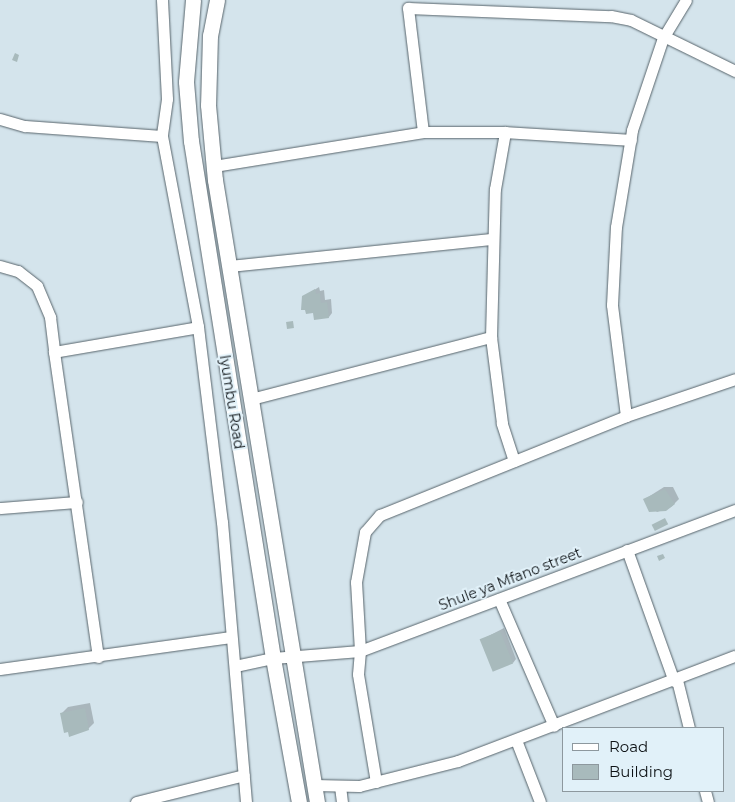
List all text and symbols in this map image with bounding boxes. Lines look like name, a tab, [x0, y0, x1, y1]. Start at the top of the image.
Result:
street label: Iyumbu Road	[216, 354, 248, 450]
street label: Shule ya Mfano street	[436, 544, 584, 614]
legend	[562, 727, 725, 792]
text: Road	[609, 737, 648, 756]
text: Building	[609, 762, 673, 781]

